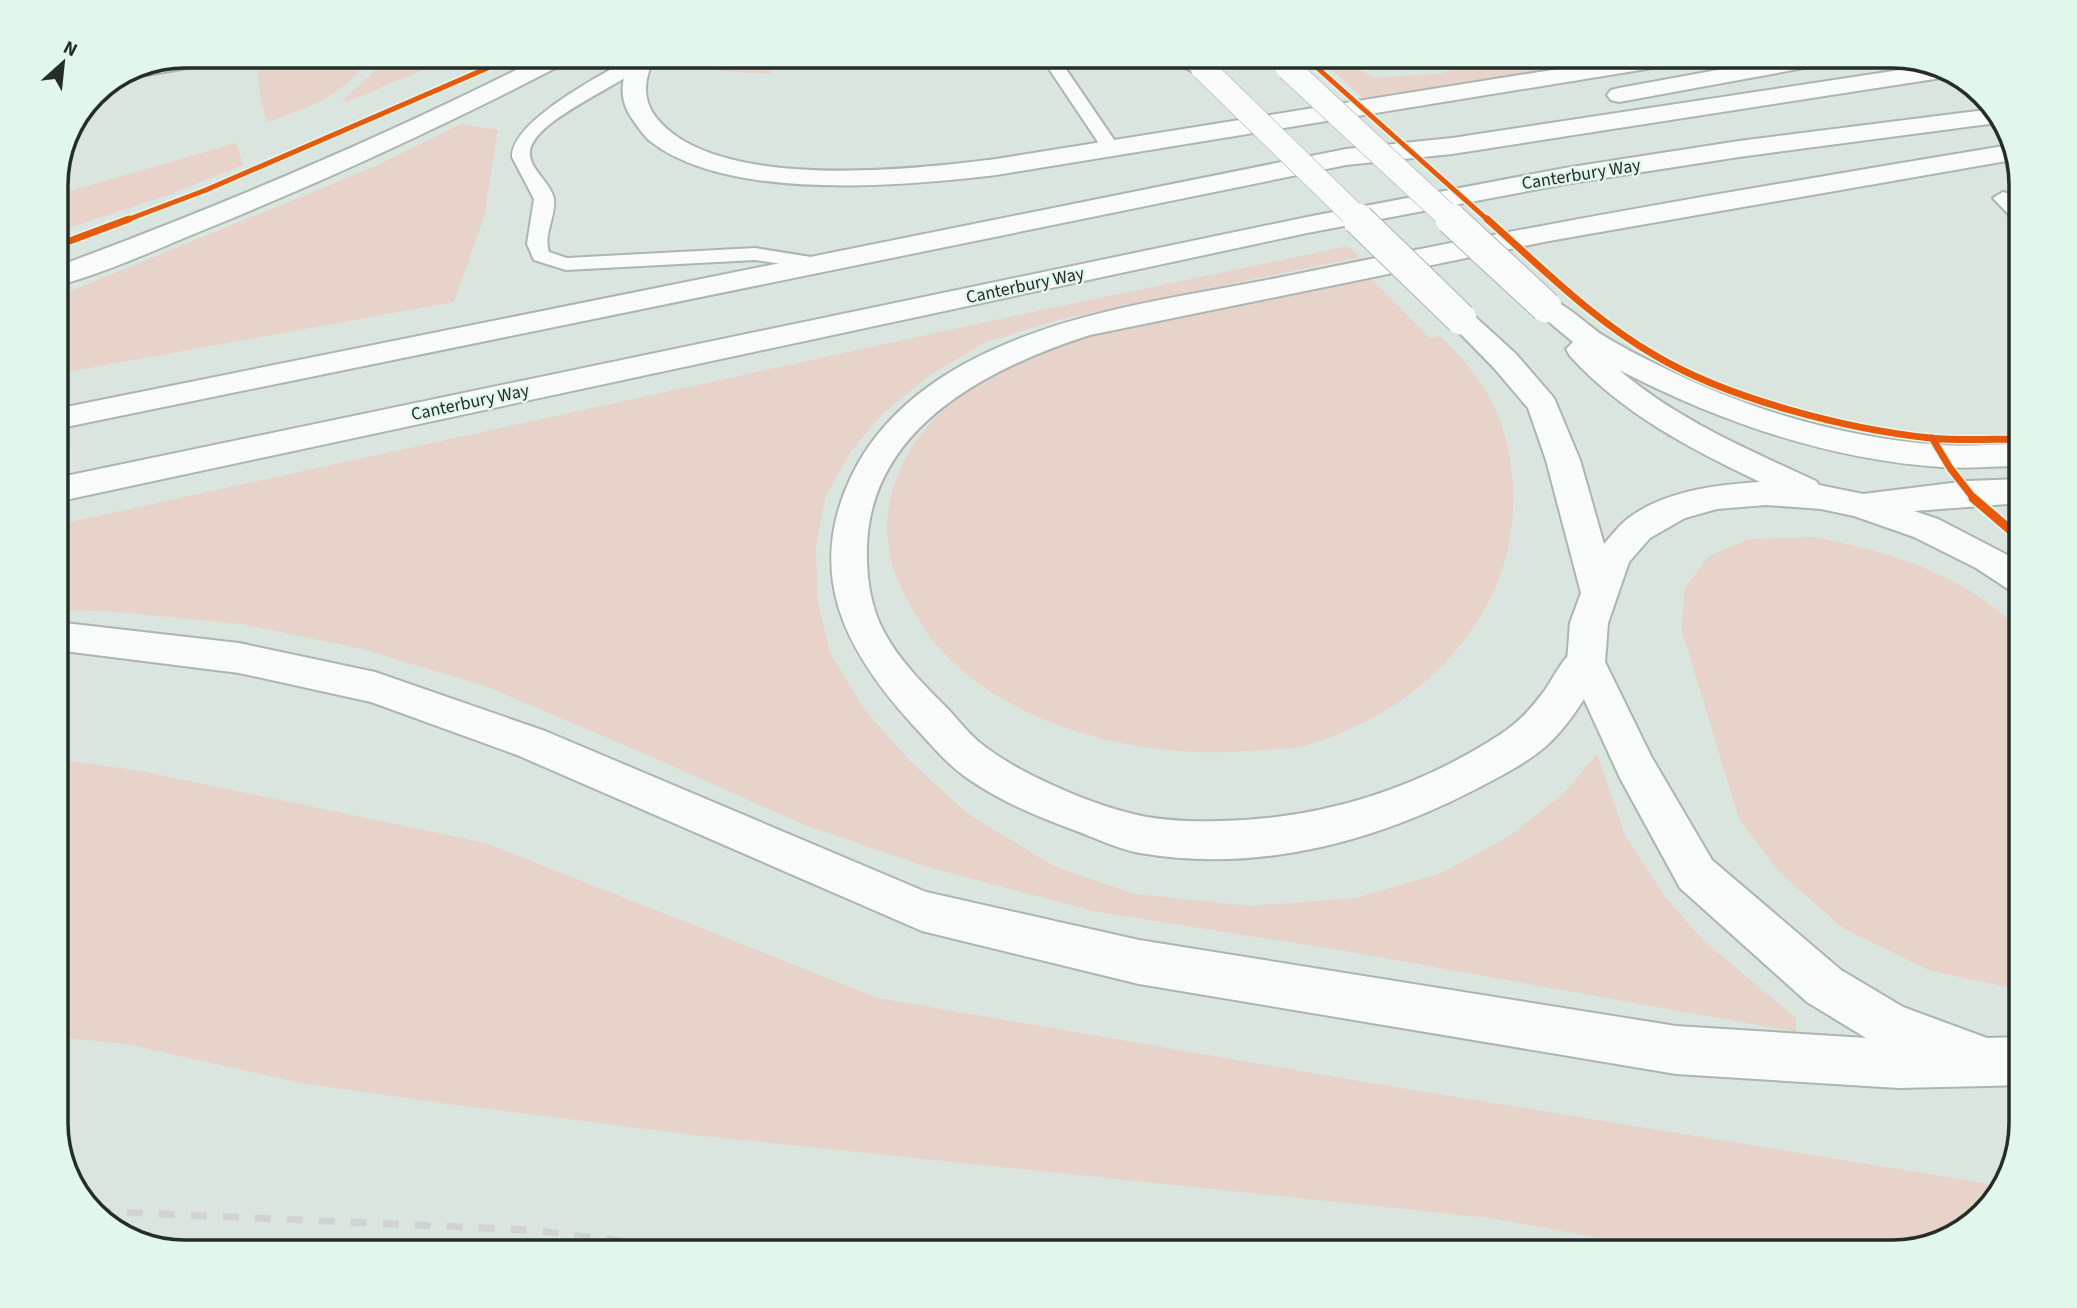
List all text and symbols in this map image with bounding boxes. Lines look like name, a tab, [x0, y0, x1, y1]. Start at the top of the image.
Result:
north arrow	[28, 28, 98, 98]
text: N	[58, 34, 82, 64]
street label: Canterbury Way	[1520, 153, 1643, 196]
street label: Canterbury Way	[964, 261, 1087, 310]
street label: Canterbury Way	[409, 378, 532, 427]

